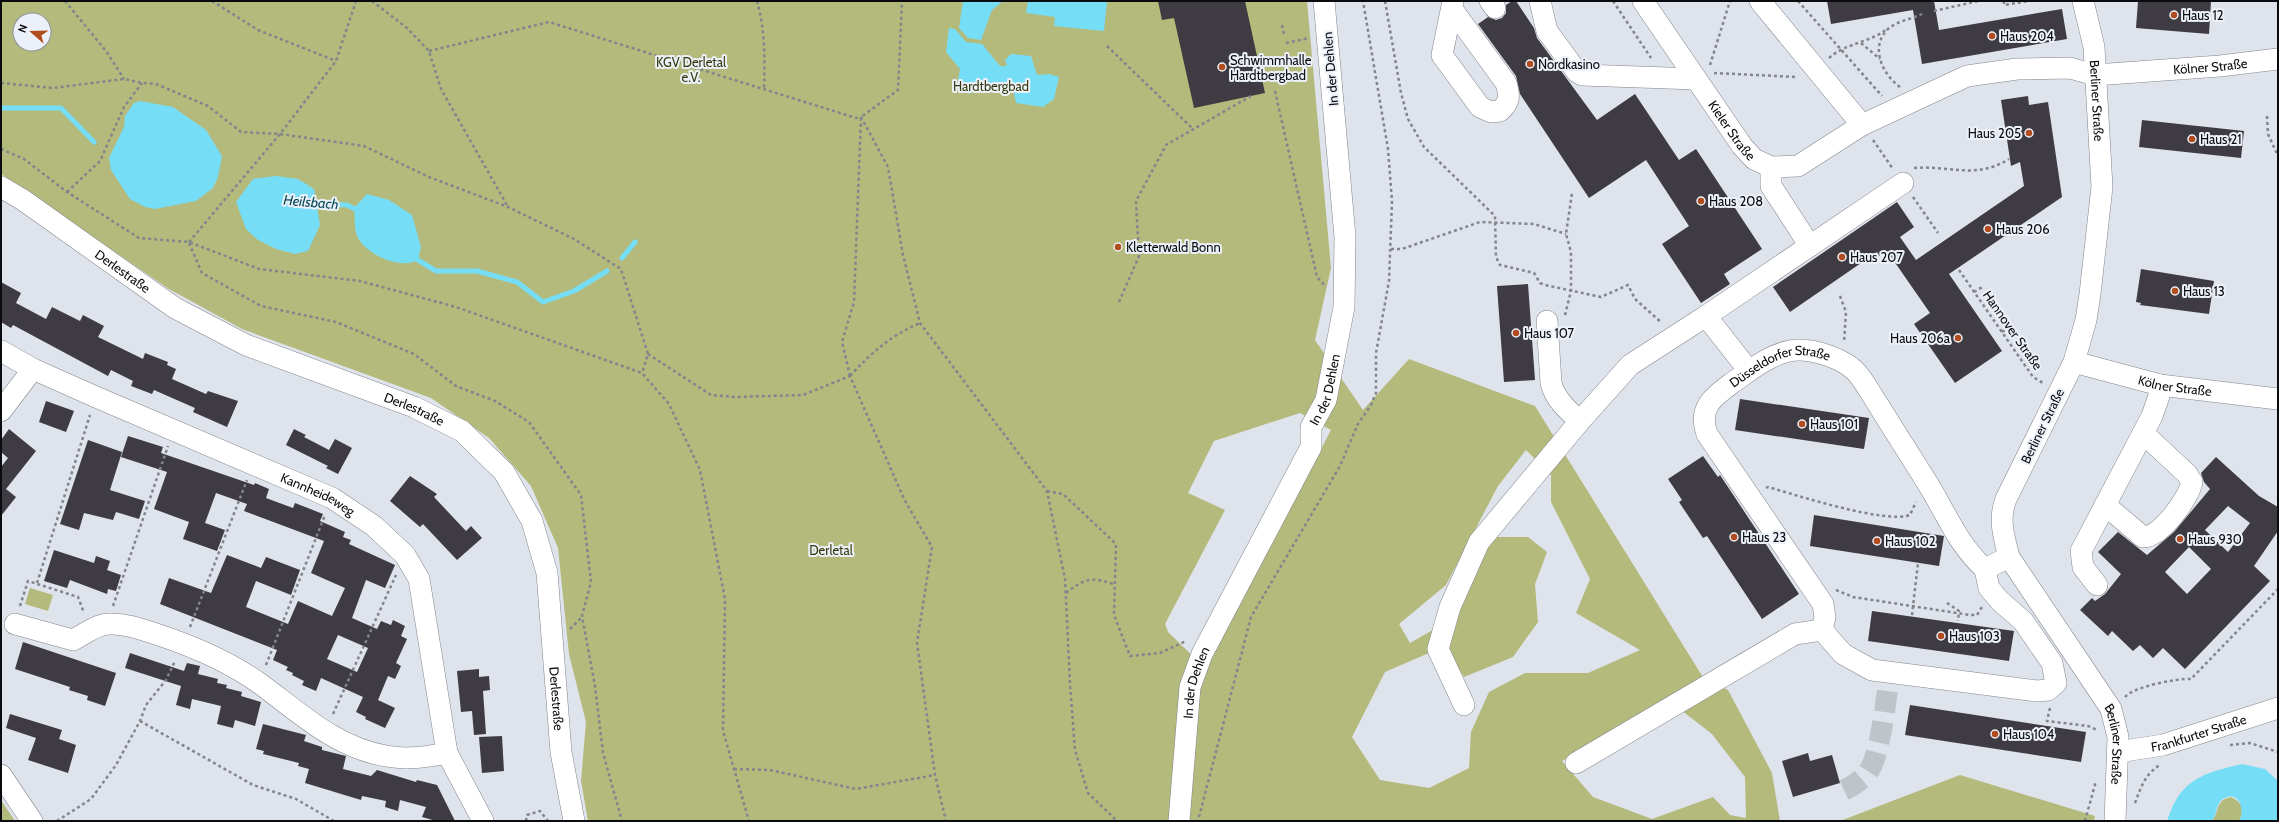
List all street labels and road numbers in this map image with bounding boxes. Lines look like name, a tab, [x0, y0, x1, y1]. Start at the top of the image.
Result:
street label: In der Dehlen	[1319, 31, 1341, 107]
street label: Kölner Straße	[2173, 55, 2249, 77]
street label: Berliner Straße	[2087, 59, 2107, 142]
street label: Kieler Straße	[1705, 97, 1759, 164]
street label: Derlestraße	[92, 246, 154, 296]
street label: Hannover Straße	[1980, 287, 2046, 373]
street label: Düsseldorfer Straße	[1726, 342, 1833, 391]
street label: In der Dehlen	[1306, 353, 1343, 428]
street label: Kölner Straße	[2136, 372, 2213, 399]
street label: Berliner Straße	[2017, 386, 2067, 466]
street label: Derlestraße	[382, 389, 447, 429]
street label: Kannheideweg	[278, 469, 359, 519]
street label: In der Dehlen	[1179, 644, 1213, 719]
street label: Derlestraße	[546, 666, 567, 731]
street label: Berliner Straße	[2101, 700, 2126, 785]
street label: Frankfurter Straße	[2150, 711, 2249, 755]

